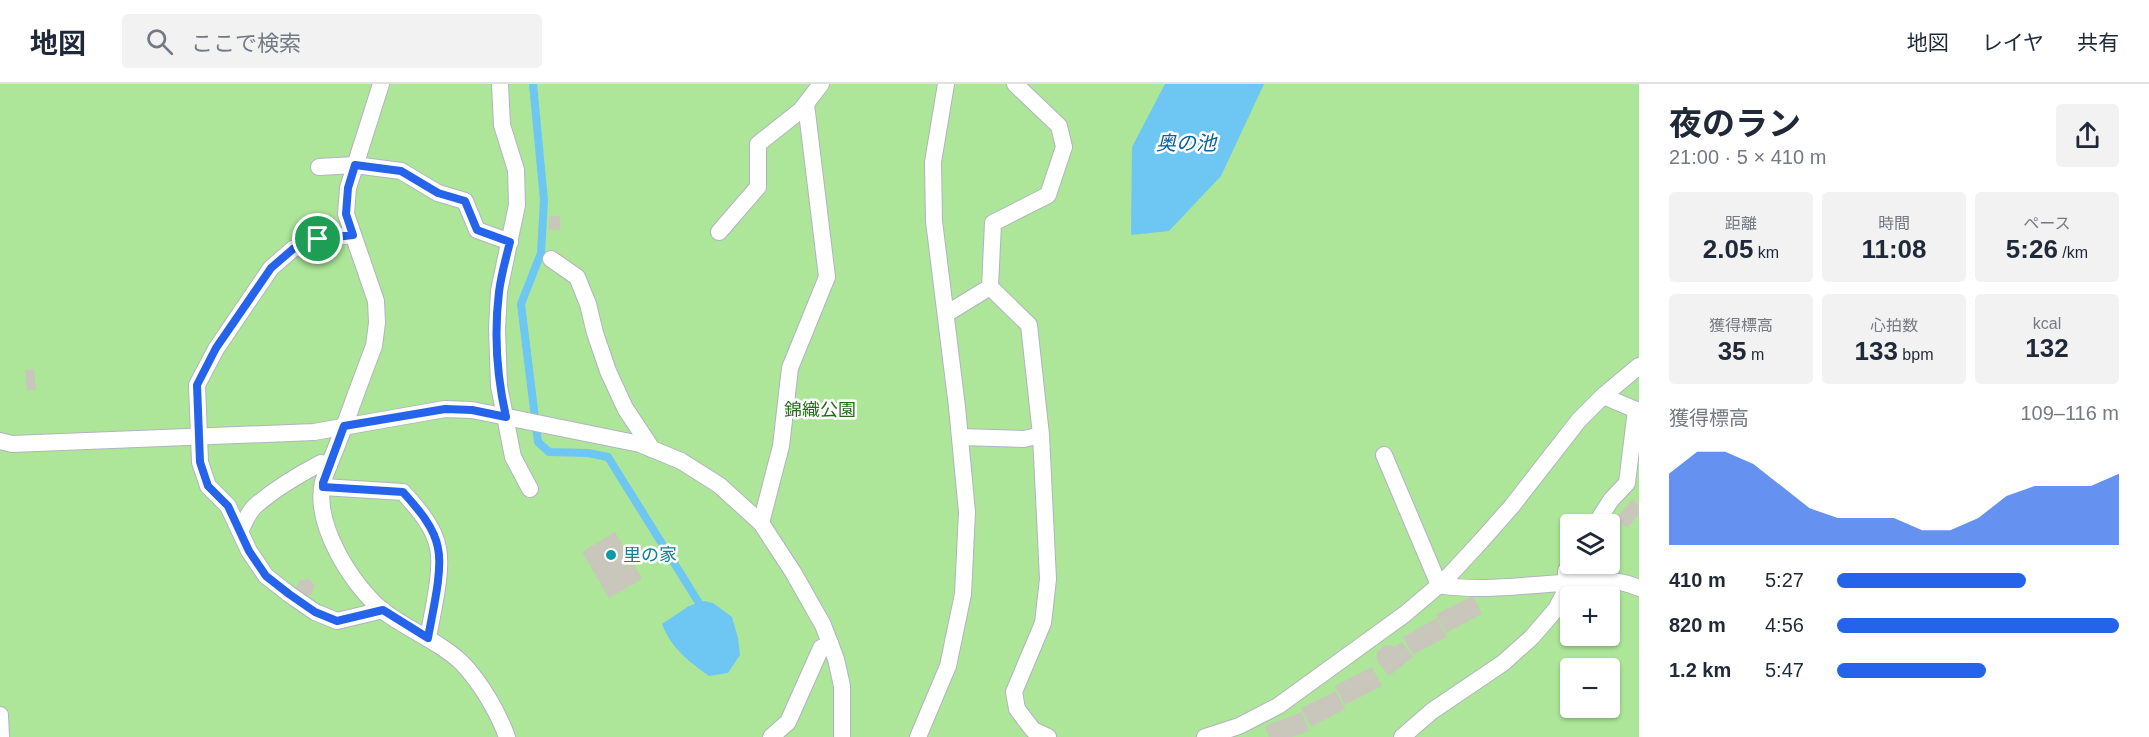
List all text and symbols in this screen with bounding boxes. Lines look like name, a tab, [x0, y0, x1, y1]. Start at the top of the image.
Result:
search box	[122, 14, 542, 68]
icon: search	[143, 25, 176, 58]
text: 地図	[30, 28, 86, 59]
text: ここで検索	[191, 31, 301, 56]
text: 地図	[1907, 31, 1949, 54]
text: レイヤ	[1982, 31, 2044, 54]
text: 共有	[2077, 31, 2119, 54]
button: share	[2056, 104, 2119, 167]
text: 夜のラン	[1669, 105, 1801, 142]
water label: 奥の池	[1156, 132, 1218, 154]
text: 21:00 · 5 × 410 m	[1669, 146, 1826, 168]
pin	[292, 213, 343, 264]
text: 距離	[1725, 215, 1757, 232]
text: 時間	[1878, 215, 1910, 232]
text: ペース	[2023, 215, 2071, 232]
icon: arrive	[301, 222, 334, 255]
text: 2.05	[1703, 234, 1753, 264]
text: 11:08	[1861, 234, 1927, 264]
text: 5:26	[2006, 234, 2058, 264]
text: km	[1753, 244, 1779, 261]
text: /km	[2058, 244, 2088, 261]
text: kcal	[2033, 315, 2061, 332]
text: 獲得標高	[1709, 317, 1773, 334]
text: 心拍数	[1870, 317, 1918, 334]
text: 132	[2025, 333, 2069, 363]
text: 35	[1718, 336, 1747, 366]
text: 133	[1855, 336, 1898, 366]
text: m	[1747, 346, 1764, 363]
text: bpm	[1898, 346, 1933, 363]
park label: 錦織公園	[784, 400, 856, 420]
text: 109–116 m	[2020, 402, 2119, 424]
text: 獲得標高	[1669, 407, 1749, 429]
map controls	[1560, 514, 1620, 718]
button: layers	[1560, 514, 1620, 574]
place label: 里の家	[623, 545, 677, 565]
marker: 里の家	[604, 548, 618, 562]
text: 410 m	[1669, 569, 1726, 591]
text: 5:27	[1765, 569, 1804, 591]
button: +	[1560, 586, 1620, 646]
text: 820 m	[1669, 614, 1726, 636]
text: 4:56	[1765, 614, 1804, 636]
button: −	[1560, 658, 1620, 718]
text: 1.2 km	[1669, 659, 1731, 681]
text: 5:47	[1765, 659, 1804, 681]

